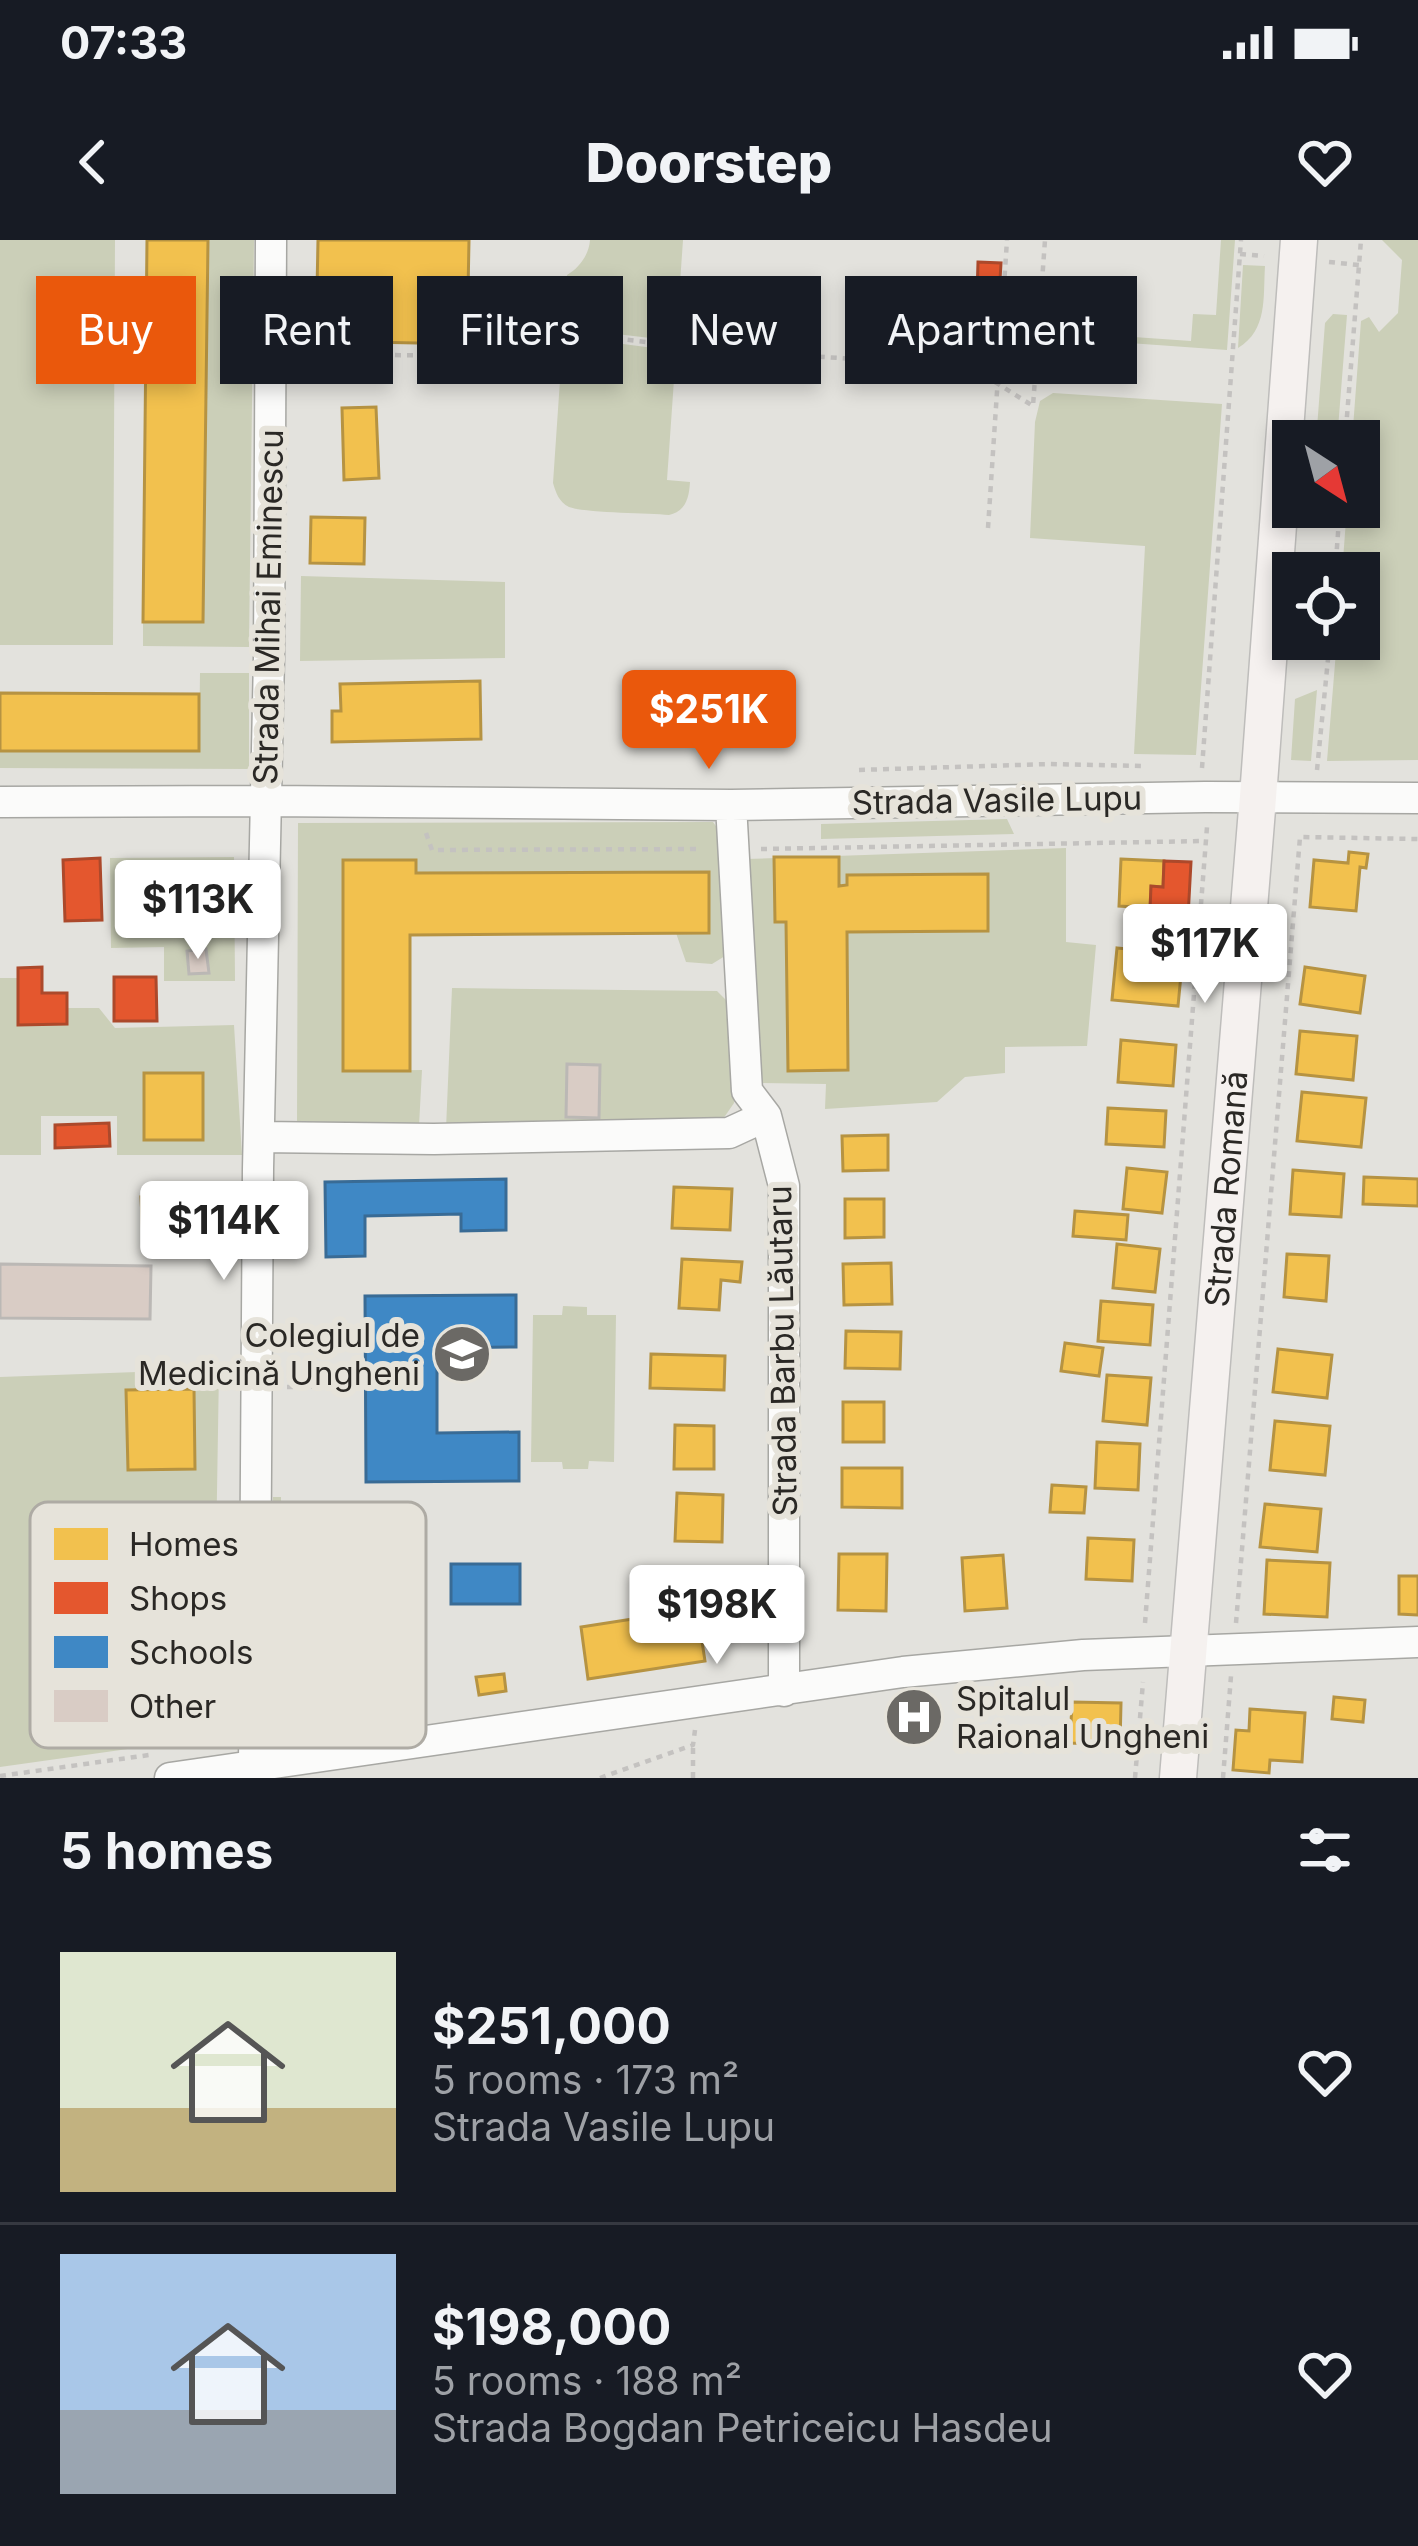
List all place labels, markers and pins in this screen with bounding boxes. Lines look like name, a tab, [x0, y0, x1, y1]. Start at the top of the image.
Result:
pin: $251K	[625, 670, 793, 772]
pin: $113K	[114, 860, 282, 962]
pin: $117K	[1121, 904, 1289, 1006]
pin: $114K	[140, 1181, 308, 1283]
place label: Colegiul de Medicină Ungheni	[138, 1315, 420, 1393]
school or university icon: Colegiul de Medicină Ungheni	[431, 1323, 493, 1385]
pin: $198K	[633, 1565, 801, 1667]
place label: Spitalul Raional Ungheni	[956, 1678, 1209, 1756]
hospital icon: Spitalul Raional Ungheni	[883, 1686, 945, 1748]

